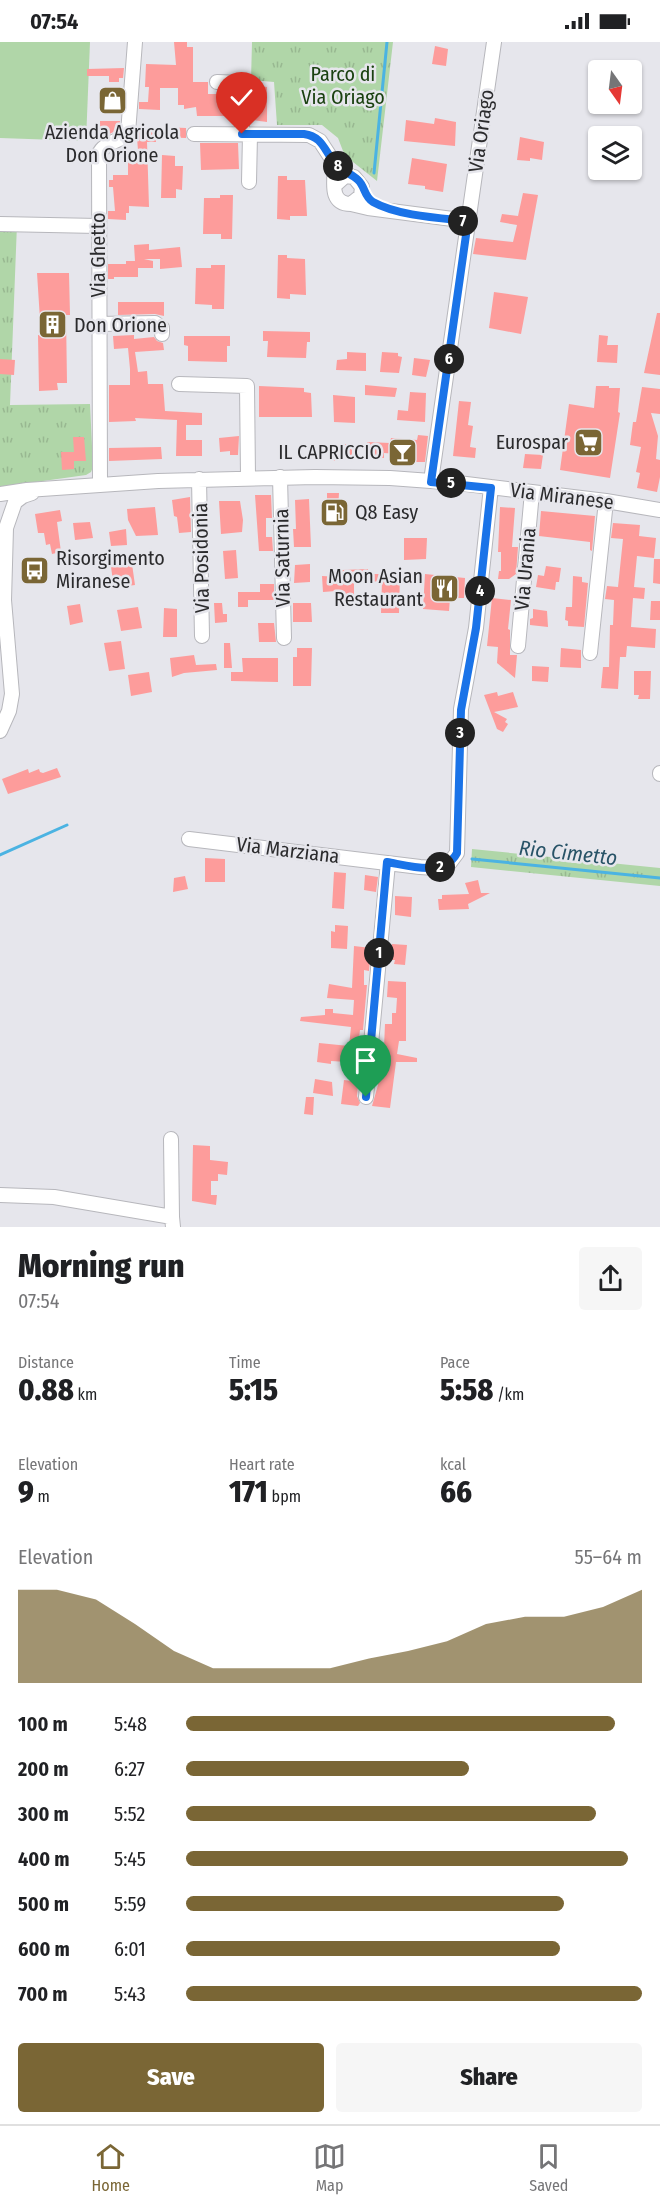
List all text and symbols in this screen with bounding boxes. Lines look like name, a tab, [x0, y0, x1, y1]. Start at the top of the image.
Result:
text: 07:54	[30, 8, 78, 35]
north arrow	[588, 60, 642, 114]
map controls	[588, 60, 642, 180]
park label: Parco di Via Oriago	[301, 62, 385, 109]
pin	[216, 72, 267, 134]
icon: check	[225, 81, 258, 114]
shop icon: Azienda Agricola Don Orione	[96, 85, 128, 117]
street label: Via Oriago	[463, 88, 499, 174]
place label: Azienda Agricola Don Orione	[45, 120, 179, 167]
button: layers	[588, 126, 642, 180]
pin: 8	[323, 151, 353, 181]
text: 8	[334, 156, 342, 175]
pin: 7	[448, 206, 478, 236]
text: 7	[460, 211, 466, 230]
street label: Via Ghetto	[86, 213, 110, 297]
building icon: Don Orione	[37, 309, 69, 341]
place label: Don Orione	[74, 313, 167, 337]
pin: 6	[434, 344, 464, 374]
text: 6	[445, 349, 453, 368]
supermarket icon: Eurospar	[573, 426, 605, 458]
place label: Eurospar	[496, 430, 568, 454]
bar icon: IL CAPRICCIO	[387, 436, 419, 468]
place label: IL CAPRICCIO	[278, 440, 382, 464]
pin: 5	[436, 468, 466, 498]
text: 5	[447, 473, 455, 492]
street label: Via Miranese	[509, 478, 615, 514]
fuel station icon: Q8 Easy	[318, 496, 350, 528]
place label: Q8 Easy	[355, 500, 418, 524]
street label: Via Posidonia	[188, 503, 214, 613]
street label: Via Saturnia	[269, 508, 295, 608]
street label: Via Urania	[509, 527, 541, 611]
place label: Risorgimento Miranese	[56, 546, 165, 593]
bus stop icon: Risorgimento Miranese	[19, 554, 51, 586]
place label: Moon Asian Restaurant	[328, 564, 423, 611]
restaurant icon: Moon Asian Restaurant	[428, 572, 460, 604]
pin: 4	[465, 576, 495, 606]
text: 4	[476, 581, 484, 600]
pin: 3	[445, 718, 475, 748]
text: 3	[456, 723, 464, 742]
street label: Via Marziana	[235, 832, 341, 868]
water label: Rio Cimetto	[518, 835, 618, 871]
pin: 2	[425, 852, 455, 882]
text: 2	[436, 857, 444, 876]
pin: 1	[364, 938, 394, 968]
text: 1	[376, 943, 382, 962]
pin	[340, 1035, 391, 1097]
icon: arrive	[349, 1044, 382, 1077]
text: Morning run	[18, 1246, 185, 1286]
button: share	[579, 1247, 642, 1310]
text: 07:54	[18, 1289, 59, 1313]
text: Distance	[18, 1353, 74, 1372]
text: Time	[229, 1353, 261, 1372]
text: Pace	[440, 1353, 470, 1372]
text: 0.88	[18, 1372, 74, 1408]
text: 5:15	[229, 1372, 278, 1408]
text: 5:58	[440, 1372, 493, 1408]
text: km	[74, 1385, 97, 1404]
text: /km	[493, 1385, 524, 1404]
text: Elevation	[18, 1455, 78, 1474]
text: Heart rate	[229, 1455, 295, 1474]
text: kcal	[440, 1455, 466, 1474]
text: 9	[18, 1474, 34, 1510]
text: 171	[229, 1474, 268, 1510]
text: 66	[440, 1474, 472, 1510]
text: m	[34, 1487, 50, 1506]
text: bpm	[268, 1487, 301, 1506]
text: Elevation	[18, 1545, 93, 1569]
text: 55–64 m	[575, 1545, 642, 1569]
text: 100 m	[18, 1712, 68, 1736]
text: 5:48	[114, 1712, 147, 1736]
text: 200 m	[18, 1757, 69, 1781]
text: 6:27	[114, 1757, 145, 1781]
text: 300 m	[18, 1802, 69, 1826]
text: 5:52	[114, 1802, 145, 1826]
text: 400 m	[18, 1847, 70, 1871]
text: 5:45	[114, 1847, 146, 1871]
text: 500 m	[18, 1892, 69, 1916]
text: 5:59	[114, 1892, 146, 1916]
text: 600 m	[18, 1937, 70, 1961]
text: 6:01	[114, 1937, 146, 1961]
text: 700 m	[18, 1982, 68, 2006]
text: 5:43	[114, 1982, 146, 2006]
button: Save	[18, 2043, 324, 2112]
button: Share	[336, 2043, 642, 2112]
tab: Home	[92, 2140, 130, 2195]
tab: Map	[313, 2140, 346, 2195]
tab: Saved	[529, 2140, 568, 2195]

